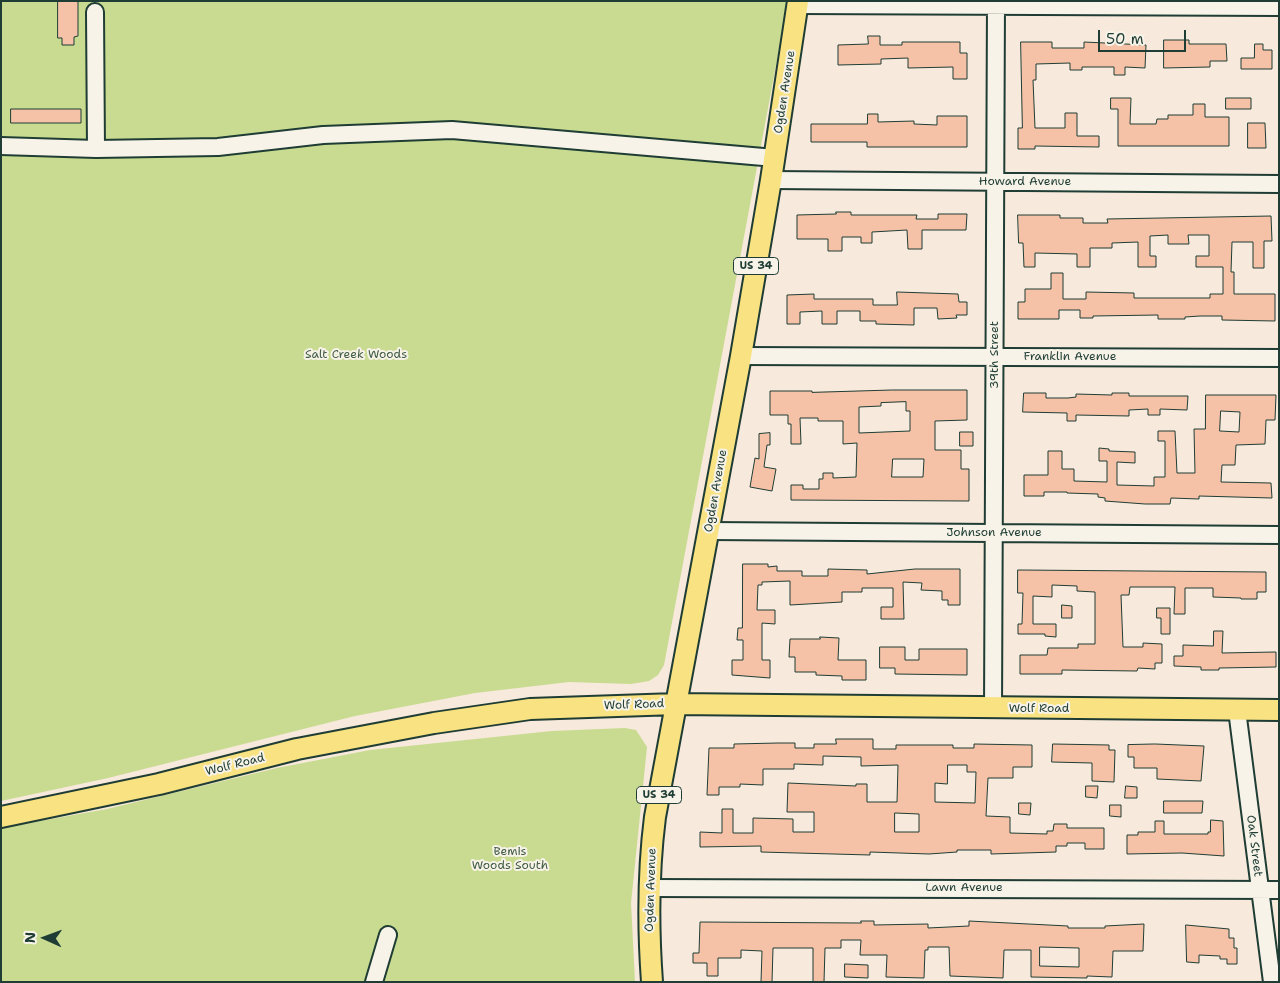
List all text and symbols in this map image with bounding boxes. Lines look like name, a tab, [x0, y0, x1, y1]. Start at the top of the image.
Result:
scale bar	[1100, 20, 1188, 52]
text: 50 m	[1106, 29, 1144, 49]
street label: Ogden Avenue	[771, 49, 799, 135]
street label: Howard Avenue	[979, 175, 1071, 189]
road number: US 34	[734, 258, 778, 274]
street label: 39th Street	[988, 321, 1002, 389]
park label: Salt Creek Woods	[305, 348, 407, 362]
street label: Franklin Avenue	[1023, 350, 1117, 364]
street label: Ogden Avenue	[702, 448, 730, 534]
street label: Johnson Avenue	[946, 526, 1042, 540]
street label: Wolf Road	[604, 697, 664, 713]
street label: Wolf Road	[1009, 702, 1069, 716]
street label: Wolf Road	[204, 751, 266, 779]
road number: US 34	[636, 786, 682, 804]
street label: Oak Street	[1243, 814, 1265, 878]
park label: Bemis Woods South	[472, 845, 548, 873]
street label: Ogden Avenue	[642, 848, 660, 932]
street label: Lawn Avenue	[925, 881, 1003, 895]
north arrow	[20, 913, 70, 963]
text: N	[21, 932, 39, 943]

